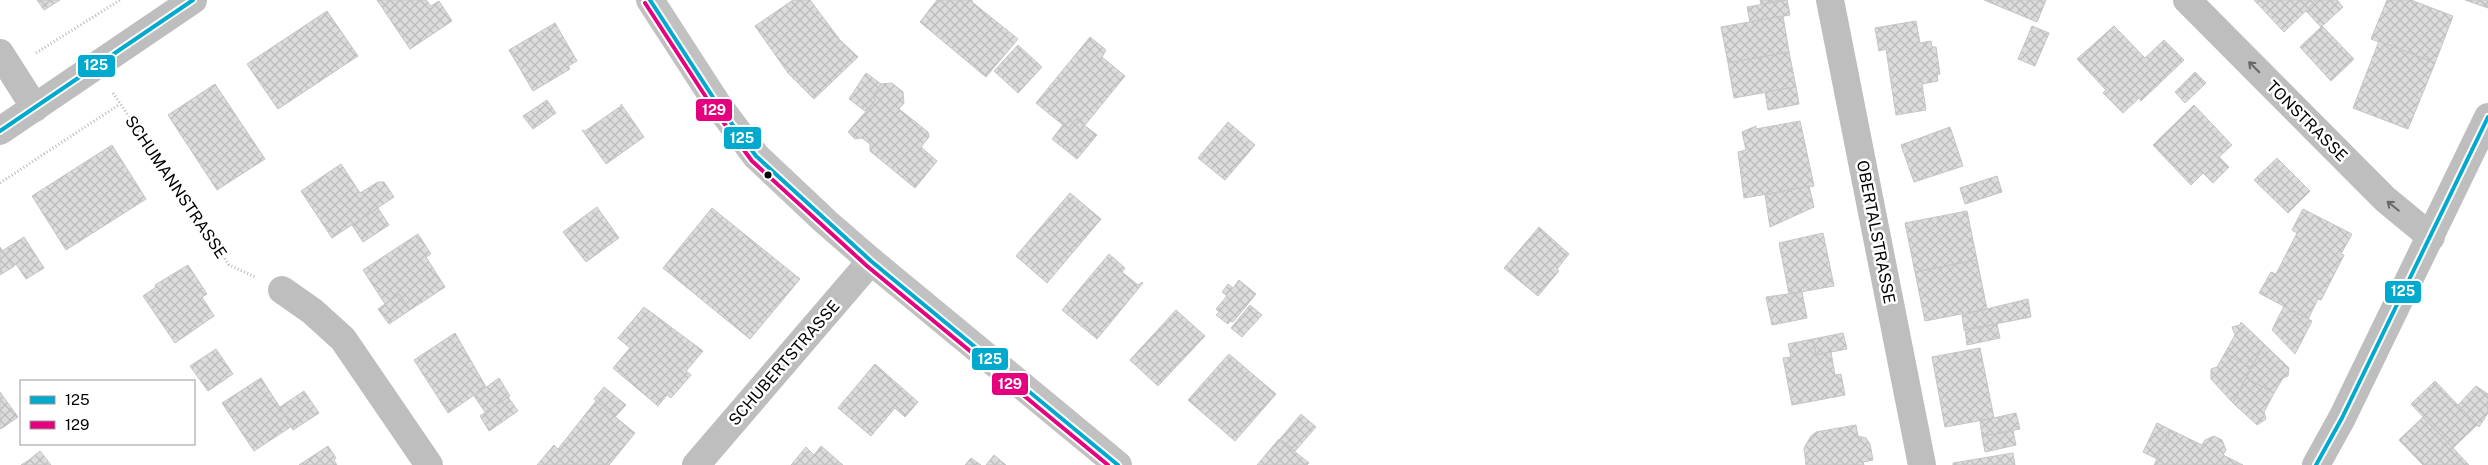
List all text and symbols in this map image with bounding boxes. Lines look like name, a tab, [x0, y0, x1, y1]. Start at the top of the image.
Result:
line badge: 125	[77, 54, 116, 78]
text: 125	[84, 57, 108, 73]
one-way arrow	[2247, 61, 2260, 73]
street label: TONSTRASSE	[2263, 77, 2351, 165]
line badge: 129	[695, 98, 733, 122]
text: 129	[702, 102, 726, 118]
street label: SCHUMANNSTRASSE	[121, 112, 231, 262]
line badge: 125	[723, 126, 762, 150]
text: 125	[730, 130, 754, 146]
street label: OBERTALSTRASSE	[1853, 159, 1899, 305]
unlabelled marker	[763, 170, 773, 180]
one-way arrow	[2387, 201, 2400, 212]
line badge: 125	[2384, 280, 2422, 304]
text: 125	[2391, 283, 2415, 299]
street label: SCHUBERTSTRASSE	[725, 297, 843, 429]
line badge: 125	[971, 347, 1009, 371]
text: 125	[978, 351, 1002, 367]
line badge: 129	[991, 372, 1029, 396]
text: 129	[998, 376, 1022, 392]
legend	[20, 380, 195, 445]
text: 125	[65, 391, 90, 408]
text: 129	[65, 416, 89, 433]

